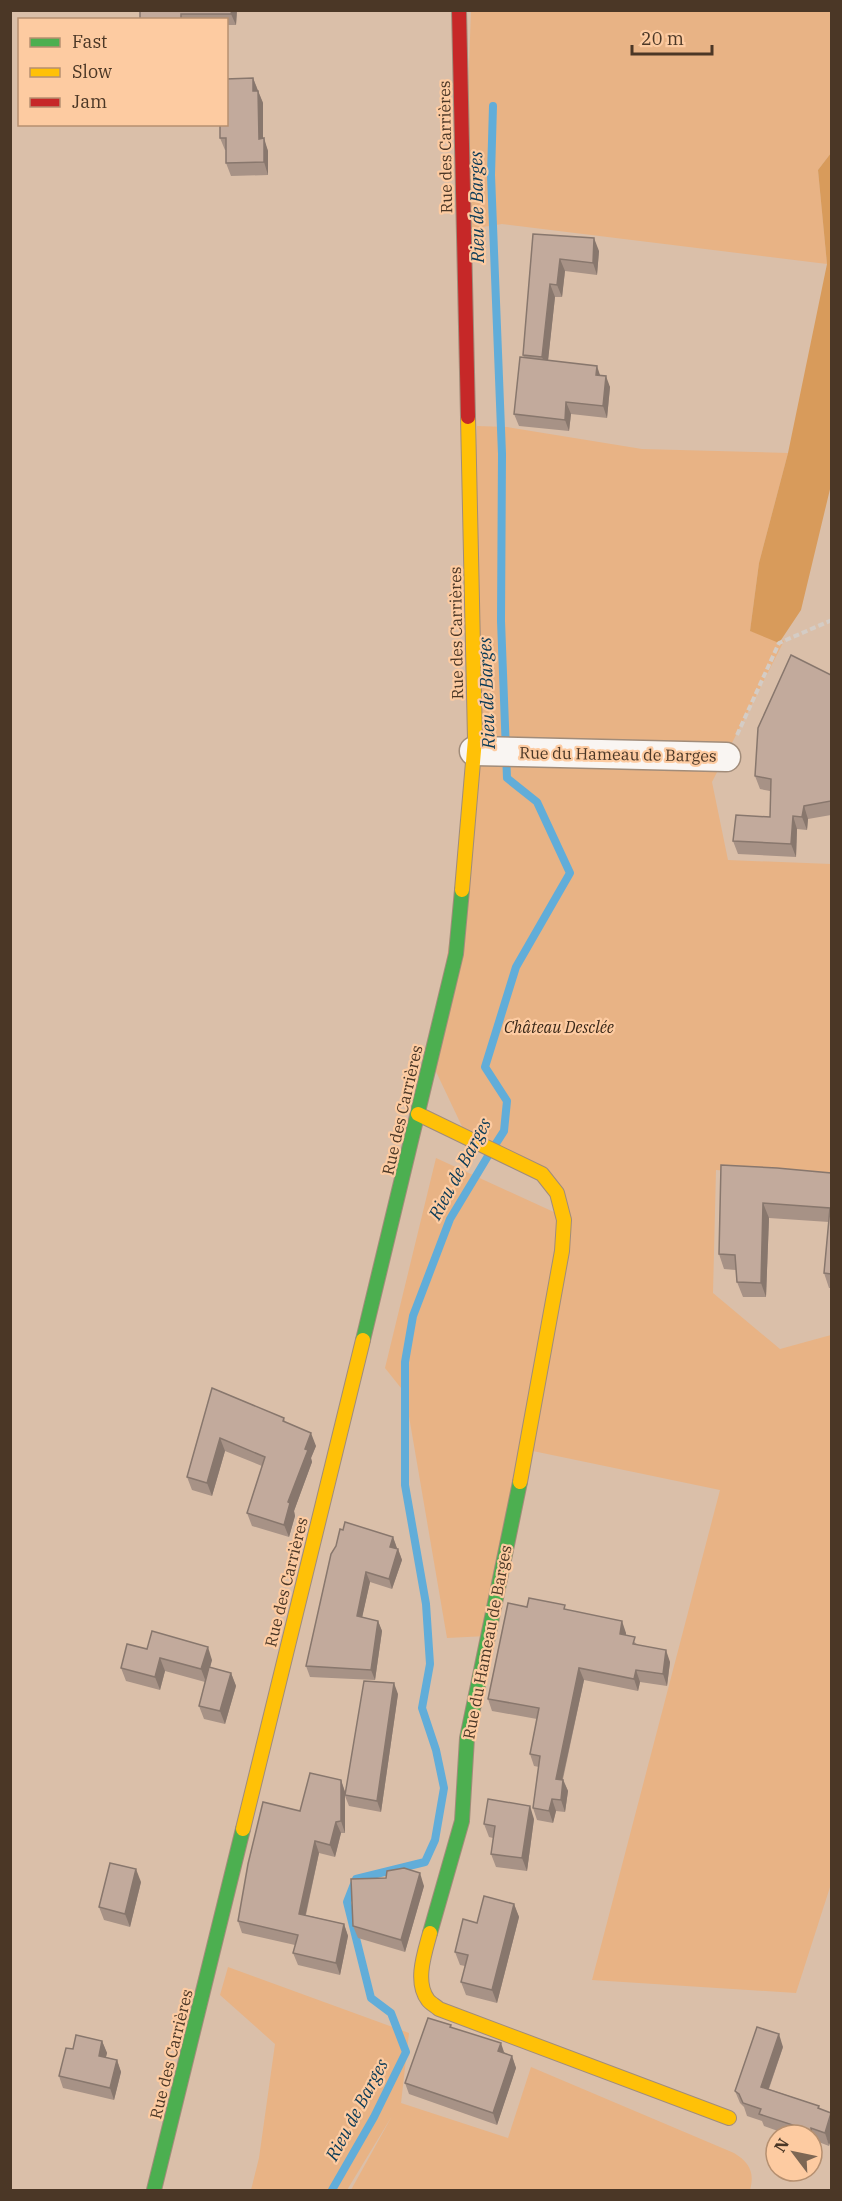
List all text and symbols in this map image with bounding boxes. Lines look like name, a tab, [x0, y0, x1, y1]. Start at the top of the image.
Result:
legend	[18, 18, 228, 126]
scale bar	[632, 18, 712, 56]
text: 20 m	[641, 27, 684, 50]
text: Fast	[72, 30, 107, 53]
text: Slow	[72, 60, 112, 83]
street label: Rue des Carrières	[434, 80, 456, 214]
text: Jam	[72, 90, 107, 113]
water label: Rieu de Barges	[464, 151, 489, 264]
street label: Rue des Carrières	[445, 566, 467, 700]
water label: Rieu de Barges	[473, 636, 500, 750]
street label: Rue du Hameau de Barges	[519, 742, 717, 766]
park label: Château Desclée	[504, 1017, 614, 1037]
street label: Rue des Carrières	[377, 1043, 427, 1177]
water label: Rieu de Barges	[423, 1114, 496, 1224]
street label: Rue des Carrières	[260, 1515, 312, 1649]
street label: Rue du Hameau de Barges	[458, 1543, 516, 1741]
street label: Rue des Carrières	[145, 1987, 197, 2121]
water label: Rieu de Barges	[320, 2055, 393, 2165]
north arrow	[764, 2123, 824, 2183]
text: N	[769, 2134, 793, 2156]

